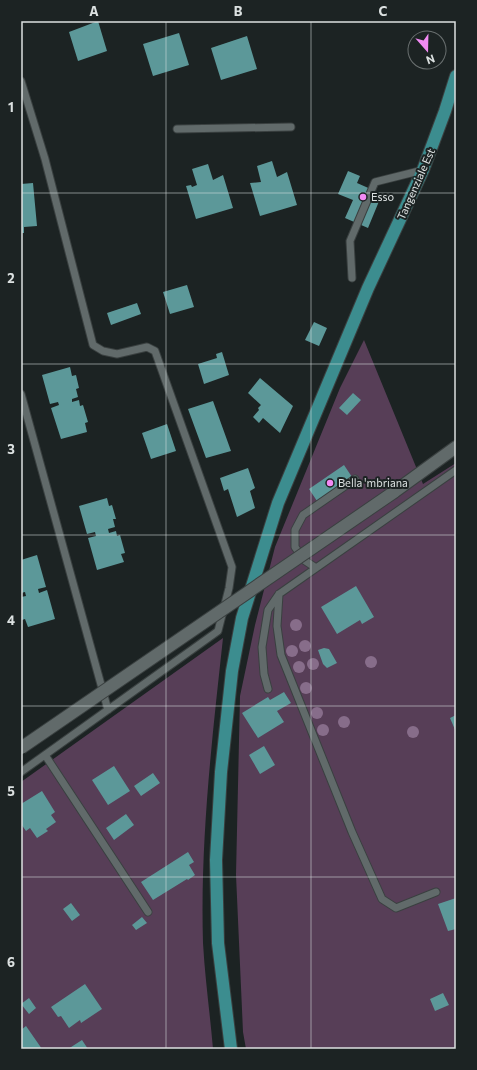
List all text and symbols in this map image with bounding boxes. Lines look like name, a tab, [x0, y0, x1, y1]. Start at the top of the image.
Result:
text: A	[89, 3, 99, 19]
text: B	[234, 3, 243, 19]
text: C	[379, 3, 388, 19]
north arrow	[407, 30, 447, 70]
text: N	[424, 52, 437, 67]
text: 1	[8, 99, 14, 115]
street label: Tangenziale Est	[394, 146, 437, 222]
place label: Esso	[371, 190, 394, 203]
marker: Esso	[358, 192, 368, 202]
text: 2	[7, 270, 15, 286]
text: 3	[7, 441, 15, 457]
place label: Bella 'mbriana	[338, 476, 408, 489]
marker: Bella 'mbriana	[325, 478, 335, 488]
text: 4	[7, 612, 15, 628]
text: 5	[7, 783, 15, 799]
text: 6	[7, 954, 15, 970]

